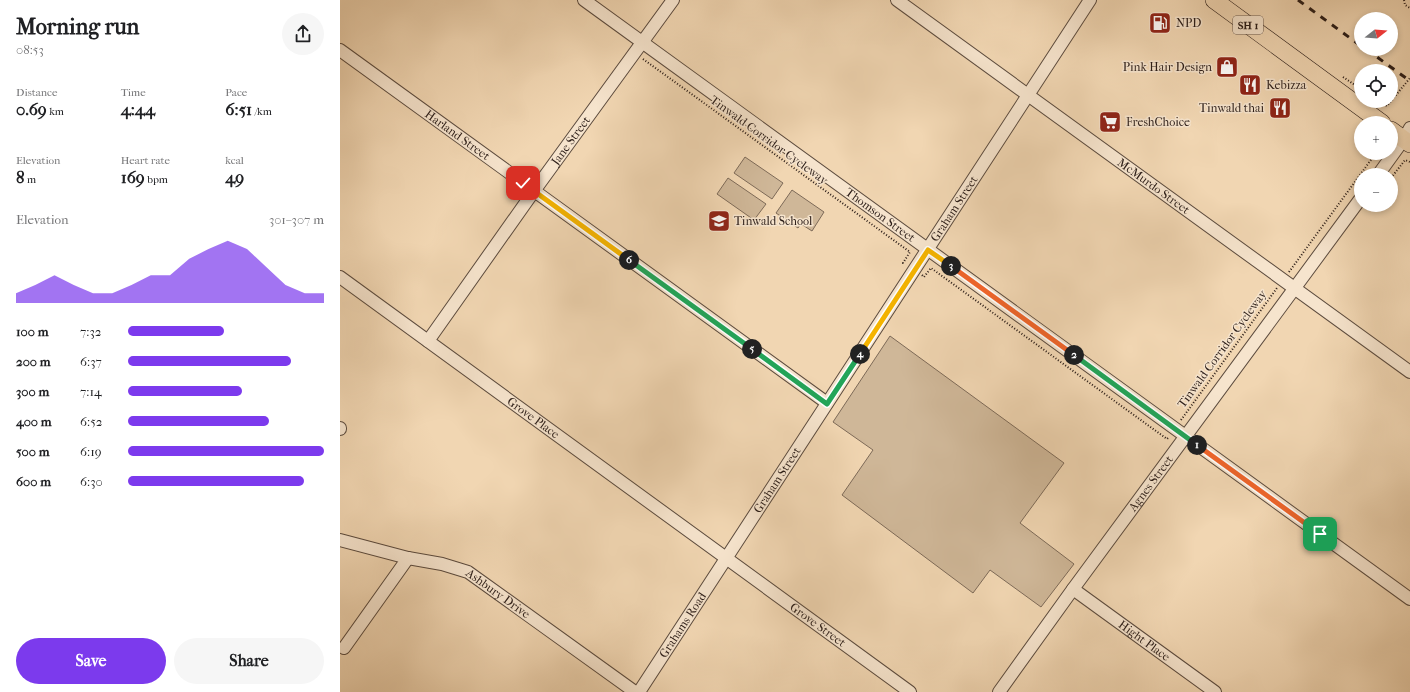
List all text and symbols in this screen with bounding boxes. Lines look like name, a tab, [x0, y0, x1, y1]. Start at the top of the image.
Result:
fuel station icon: NPD	[1147, 10, 1173, 36]
north arrow	[1354, 12, 1398, 56]
map controls	[1354, 12, 1398, 212]
button: share	[282, 13, 324, 55]
text: Morning run	[16, 14, 139, 40]
place label: NPD	[1176, 16, 1201, 30]
road number: SH 1	[1233, 16, 1263, 34]
text: 08:53	[16, 42, 44, 57]
shop icon: Pink Hair Design	[1214, 54, 1240, 80]
place label: Pink Hair Design	[1123, 60, 1212, 74]
button: locate	[1354, 64, 1398, 108]
restaurant icon: Kebizza	[1237, 72, 1263, 98]
place label: Kebizza	[1266, 78, 1307, 92]
text: Distance	[16, 86, 57, 99]
text: Time	[121, 86, 146, 99]
text: Pace	[225, 86, 247, 99]
street label: Tinwald Corridor Cycleway	[707, 93, 831, 188]
restaurant icon: Tinwald thai	[1267, 95, 1293, 121]
text: 0.69	[16, 99, 47, 119]
text: 4:44	[121, 99, 155, 119]
text: 6:51	[225, 99, 252, 119]
place label: Tinwald thai	[1199, 101, 1264, 115]
text: km	[47, 105, 64, 118]
text: /km	[252, 105, 272, 118]
street label: Harland Street	[422, 107, 493, 164]
supermarket icon: FreshChoice	[1097, 109, 1123, 135]
street label: Jane Street	[548, 113, 594, 169]
place label: FreshChoice	[1126, 115, 1190, 129]
button: +	[1354, 116, 1398, 160]
text: Elevation	[16, 154, 60, 167]
text: Heart rate	[121, 154, 170, 167]
text: kcal	[225, 154, 244, 167]
street label: McMurdo Street	[1115, 155, 1193, 217]
pin	[506, 166, 540, 200]
text: 8	[16, 167, 25, 187]
text: 169	[121, 167, 145, 187]
text: 49	[225, 167, 244, 187]
button: −	[1354, 168, 1398, 212]
icon: check	[512, 172, 534, 194]
street label: Graham Street	[927, 172, 981, 244]
text: m	[25, 173, 36, 186]
text: bpm	[145, 173, 168, 186]
street label: Thomson Street	[843, 185, 918, 245]
school or university icon: Tinwald School	[706, 208, 732, 234]
text: Elevation	[16, 212, 69, 227]
text: 301–307 m	[269, 212, 324, 227]
place label: Tinwald School	[734, 214, 813, 228]
pin: 6	[619, 250, 639, 270]
text: 6	[626, 253, 632, 266]
pin: 3	[941, 256, 961, 276]
text: 3	[949, 259, 953, 272]
street label: Tinwald Corridor Cycleway	[1175, 287, 1270, 411]
text: 100 m	[16, 324, 49, 339]
text: 7:32	[80, 324, 101, 339]
pin: 5	[742, 339, 762, 359]
text: 5	[750, 342, 754, 355]
pin: 4	[850, 344, 870, 364]
pin: 2	[1064, 345, 1084, 365]
text: 4	[857, 347, 863, 360]
text: 2	[1071, 348, 1077, 361]
text: 200 m	[16, 354, 51, 369]
text: 6:37	[80, 354, 102, 369]
text: 300 m	[16, 384, 49, 399]
text: 7:14	[80, 384, 102, 399]
street label: Grove Place	[504, 394, 562, 441]
text: 400 m	[16, 414, 52, 429]
text: 6:52	[80, 414, 103, 429]
pin: 1	[1187, 435, 1207, 455]
text: 1	[1195, 438, 1199, 451]
text: 500 m	[16, 444, 50, 459]
text: 6:19	[80, 444, 102, 459]
street label: Graham Street	[751, 444, 804, 516]
street label: Agnes Street	[1125, 452, 1176, 515]
text: 600 m	[16, 474, 51, 489]
text: 6:30	[80, 474, 103, 489]
pin	[1303, 517, 1337, 551]
icon: arrive	[1309, 523, 1331, 545]
street label: Ashbury Drive	[463, 565, 533, 621]
street label: Grahams Road	[656, 589, 709, 660]
street label: Grove Street	[787, 600, 849, 650]
street label: Hight Place	[1116, 617, 1173, 664]
button: Save	[16, 638, 166, 684]
button: Share	[174, 638, 324, 684]

